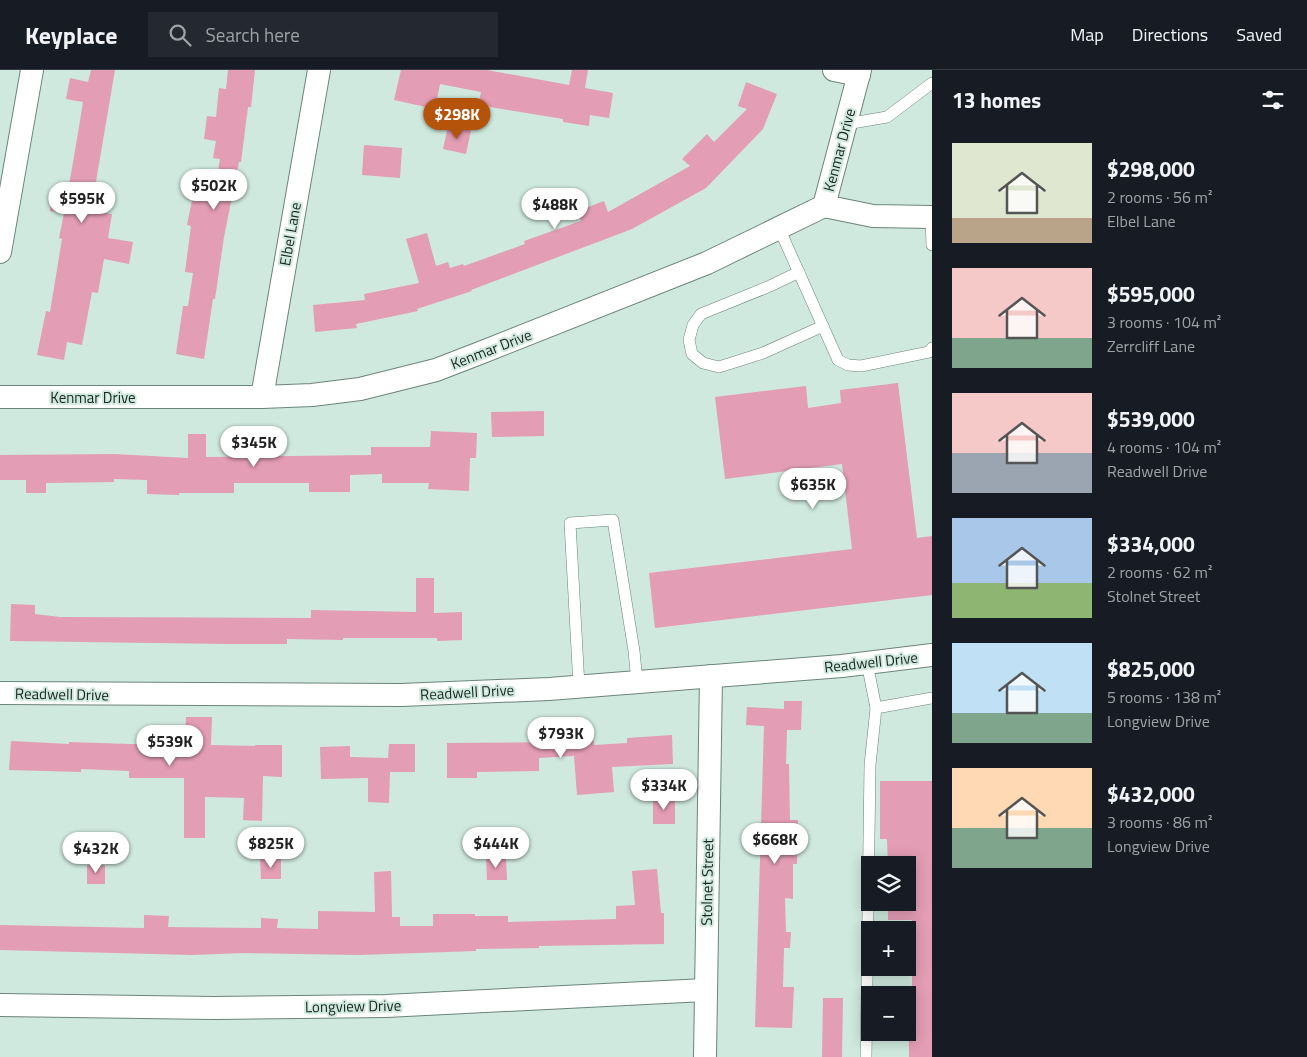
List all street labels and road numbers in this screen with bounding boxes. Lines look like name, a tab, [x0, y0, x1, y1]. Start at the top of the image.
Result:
street label: Kenmar Drive	[817, 106, 861, 194]
street label: Elbel Lane	[273, 200, 307, 268]
street label: Kenmar Drive	[447, 323, 535, 375]
street label: Kenmar Drive	[50, 386, 136, 409]
street label: Readwell Drive	[823, 646, 919, 678]
street label: Readwell Drive	[419, 678, 515, 706]
street label: Readwell Drive	[15, 682, 109, 706]
street label: Stolnet Street	[695, 837, 719, 926]
street label: Longview Drive	[305, 994, 401, 1018]

